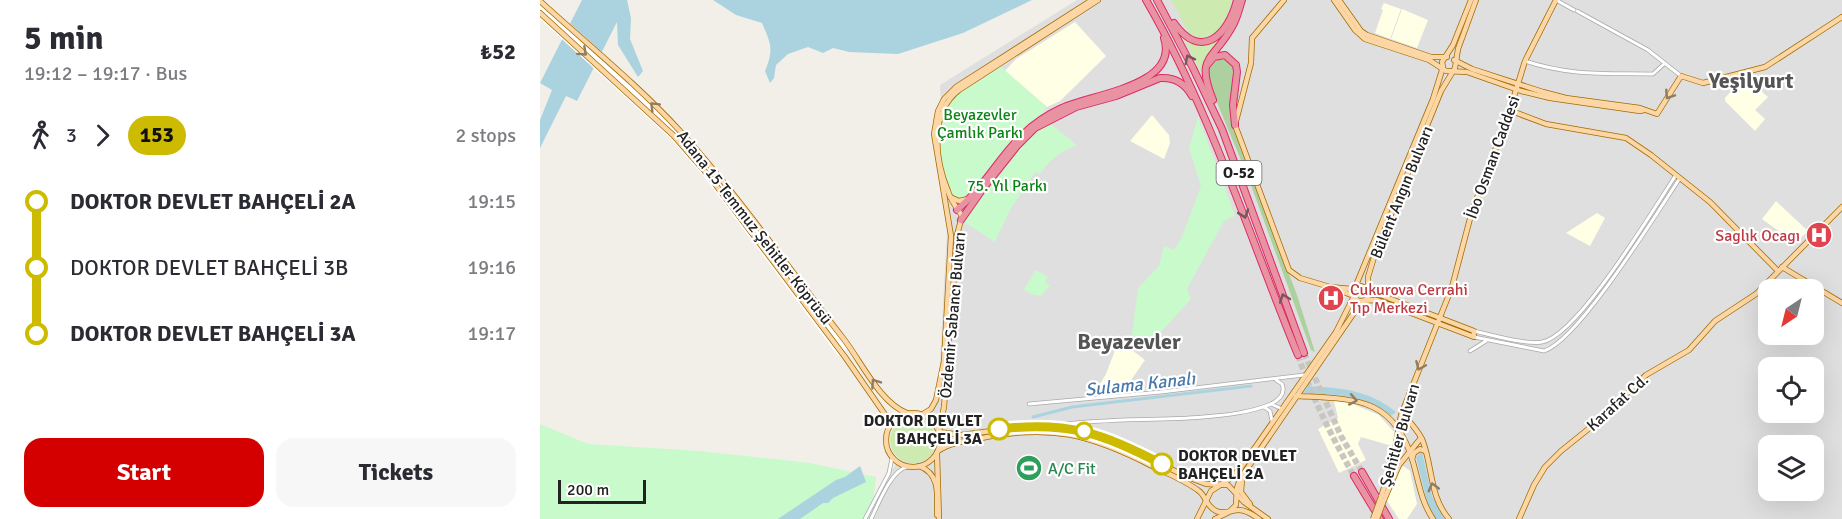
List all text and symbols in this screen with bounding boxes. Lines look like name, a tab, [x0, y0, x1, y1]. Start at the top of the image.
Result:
text: 5 min	[24, 18, 104, 59]
text: ₺52	[480, 38, 516, 65]
one-way arrow	[577, 45, 587, 56]
one-way arrow	[1184, 54, 1196, 65]
text: 19:12 – 19:17 · Bus	[24, 61, 187, 86]
district label: Yeşilyurt	[1707, 67, 1794, 94]
one-way arrow	[1665, 88, 1676, 99]
street label: İbo Osman Caddesi	[1461, 93, 1524, 222]
one-way arrow	[651, 102, 662, 113]
park label: Beyazevler Çamlık Parkı	[937, 105, 1023, 143]
icon: walk	[24, 119, 57, 152]
icon: forward	[86, 119, 119, 152]
text: 153	[140, 122, 174, 148]
text: 3	[66, 123, 77, 148]
text: 2 stops	[455, 123, 516, 148]
street label: Bülent Angın Bulvarı	[1366, 123, 1438, 262]
street label: Adana 15 Temmuz Şehitler Köprüsü	[672, 127, 836, 329]
road number: O-52	[1216, 161, 1262, 185]
park label: 75. Yıl Parkı	[967, 176, 1047, 196]
text: DOKTOR DEVLET BAHÇELİ 2A	[70, 188, 355, 215]
text: 19:15	[467, 189, 516, 214]
one-way arrow	[1236, 208, 1249, 219]
hospital icon: Saglık Ocagı	[1804, 220, 1834, 250]
place label: Saglık Ocagı	[1715, 226, 1800, 246]
street label: Özdemir Sabancı Bulvarı	[936, 231, 970, 399]
text: DOKTOR DEVLET BAHÇELİ 3B	[70, 254, 348, 281]
text: 19:16	[467, 255, 516, 280]
north arrow	[1758, 279, 1824, 345]
map controls	[1758, 279, 1824, 501]
place label: Cukurova Cerrahi Tıp Merkezi	[1350, 280, 1468, 318]
hospital icon: Cukurova Cerrahi Tıp Merkezi	[1316, 283, 1346, 313]
one-way arrow	[1278, 294, 1291, 304]
text: DOKTOR DEVLET BAHÇELİ 3A	[70, 320, 355, 347]
text: 19:17	[467, 321, 516, 346]
district label: Beyazevler	[1077, 328, 1181, 355]
button: locate	[1758, 357, 1824, 423]
one-way arrow	[1415, 359, 1427, 370]
water label: Sulama Kanalı	[1084, 367, 1197, 401]
street label: Karafat Cd.	[1583, 370, 1653, 436]
one-way arrow	[871, 379, 882, 390]
street label: Şehitler Bulvarı	[1376, 381, 1424, 489]
one-way arrow	[1347, 393, 1357, 406]
place label: DOKTOR DEVLET BAHÇELİ 3A	[864, 411, 983, 449]
marker: DOKTOR DEVLET BAHÇELİ 3A	[988, 418, 1010, 440]
unlabelled marker	[1075, 422, 1093, 440]
button: layers	[1758, 435, 1824, 501]
button: Start	[24, 438, 264, 507]
button: Tickets	[276, 438, 516, 507]
place label: DOKTOR DEVLET BAHÇELİ 2A	[1178, 446, 1297, 484]
sports icon: A/C Fit	[1014, 453, 1044, 483]
marker: DOKTOR DEVLET BAHÇELİ 2A	[1151, 453, 1173, 475]
place label: A/C Fit	[1048, 459, 1096, 479]
scale bar	[558, 477, 646, 504]
text: 200 m	[567, 480, 609, 500]
one-way arrow	[1428, 482, 1440, 492]

